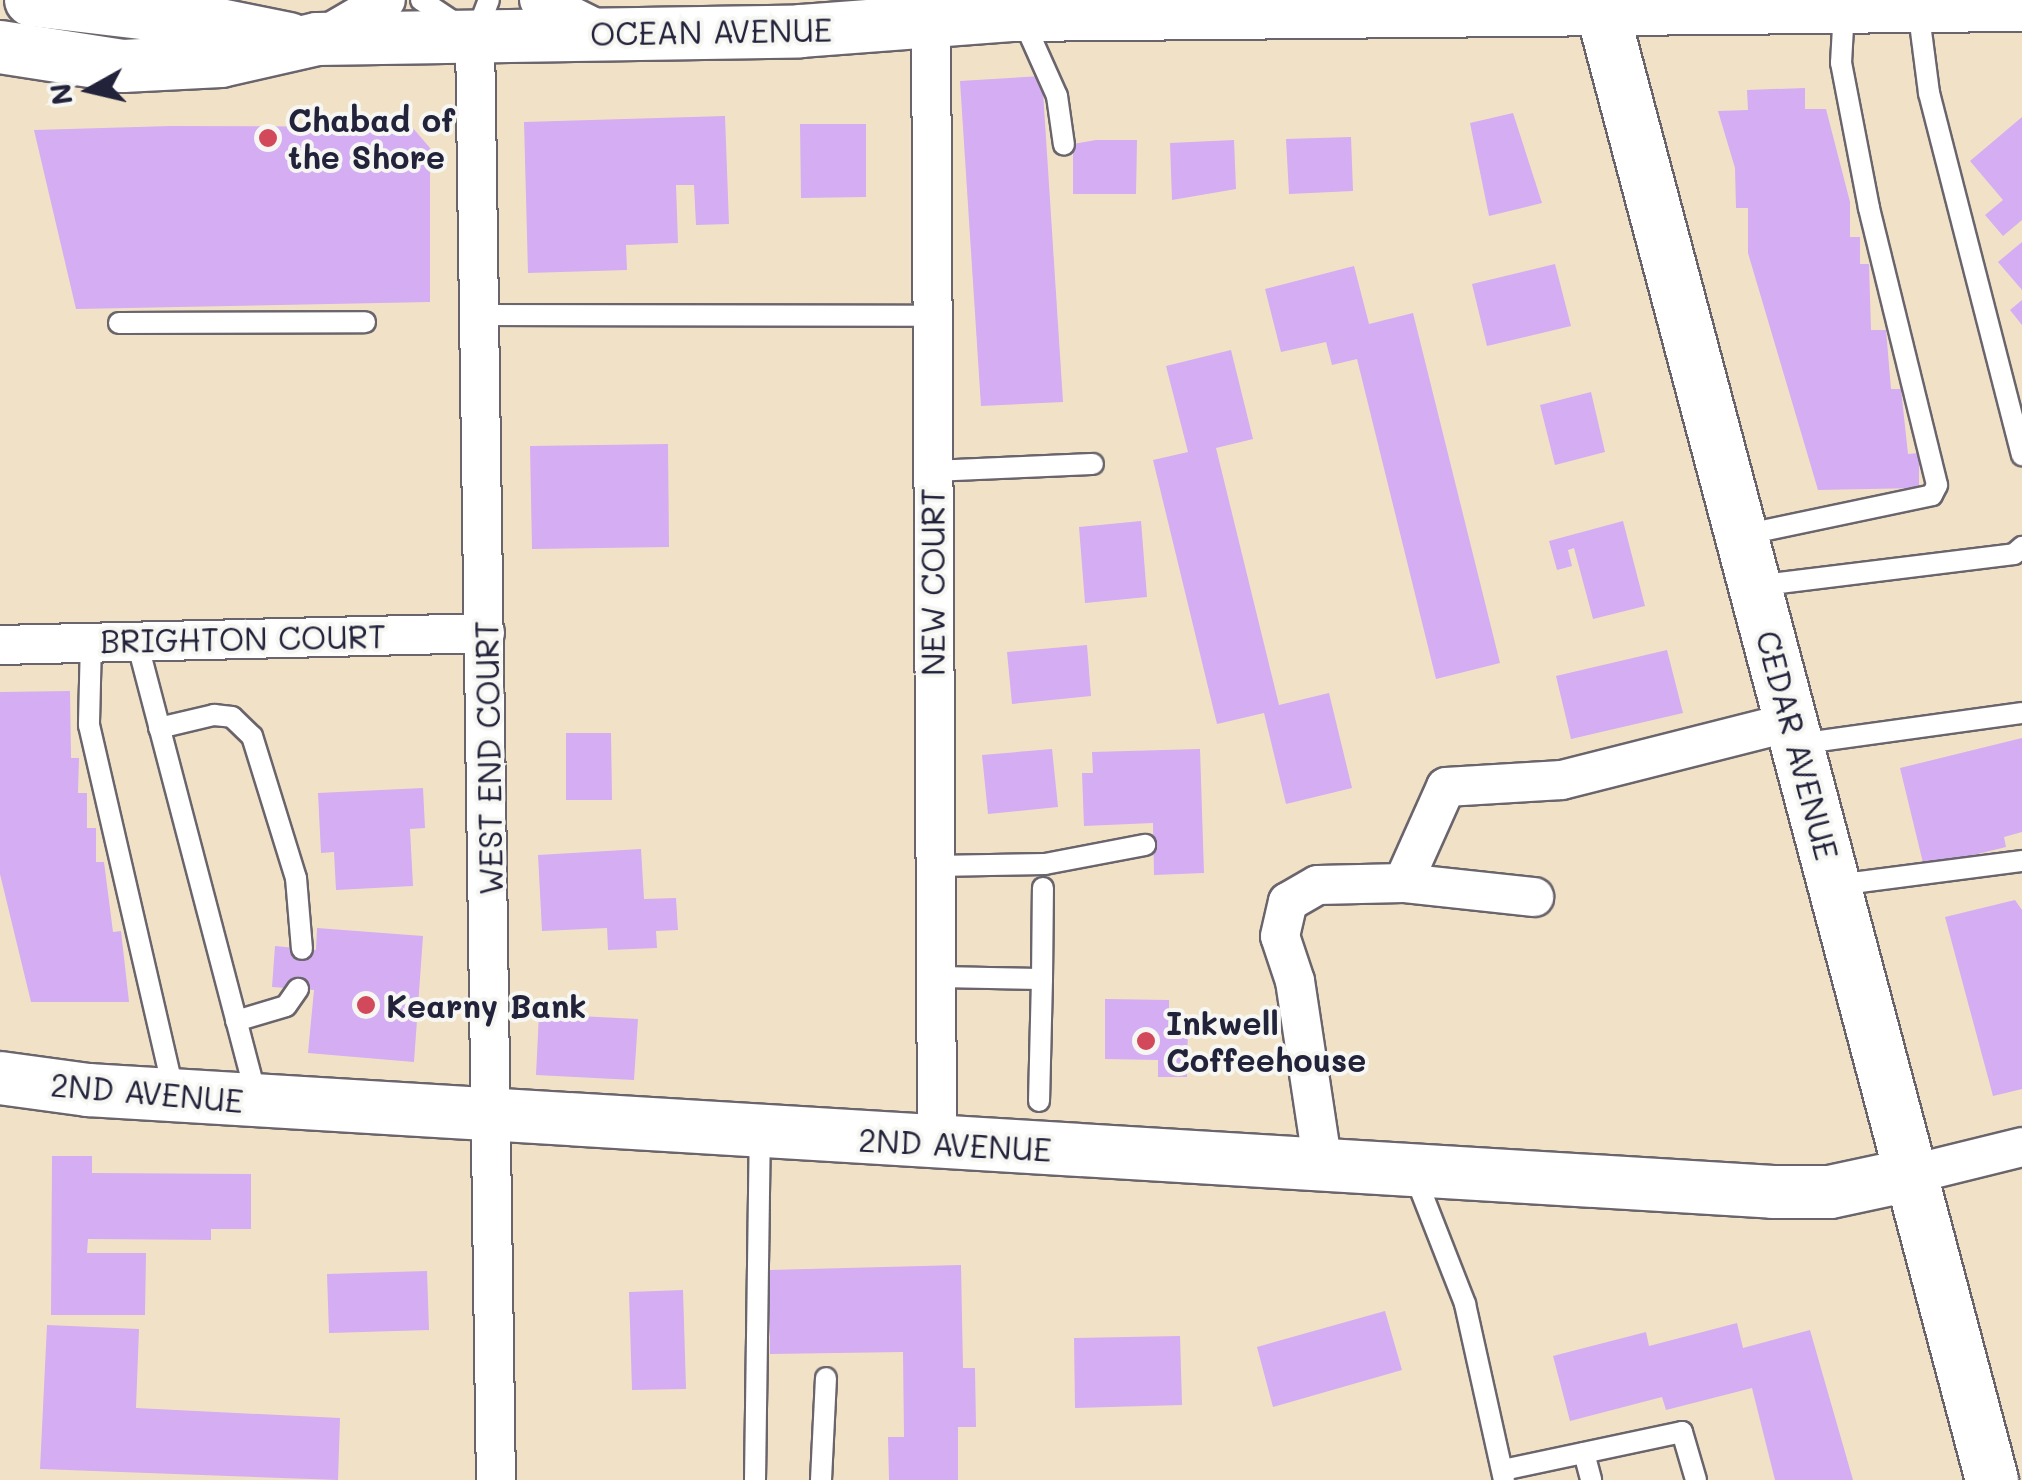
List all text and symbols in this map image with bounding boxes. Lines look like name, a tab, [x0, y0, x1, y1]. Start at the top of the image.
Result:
street label: OCEAN AVENUE	[590, 10, 832, 52]
north arrow	[40, 40, 140, 140]
text: N	[41, 81, 80, 107]
place label: Chabad of the Shore	[288, 101, 455, 176]
marker: Chabad of the Shore	[257, 127, 279, 149]
street label: NEW COURT	[913, 488, 951, 676]
street label: BRIGHTON COURT	[100, 616, 386, 660]
street label: WEST END COURT	[466, 620, 510, 896]
street label: CEDAR AVENUE	[1749, 626, 1847, 864]
place label: Kearny Bank	[386, 986, 587, 1024]
marker: Kearny Bank	[355, 994, 377, 1016]
place label: Inkwell Coffeehouse	[1166, 1004, 1366, 1079]
marker: Inkwell Coffeehouse	[1135, 1030, 1157, 1052]
street label: 2ND AVENUE	[49, 1064, 245, 1120]
street label: 2ND AVENUE	[858, 1120, 1052, 1168]

